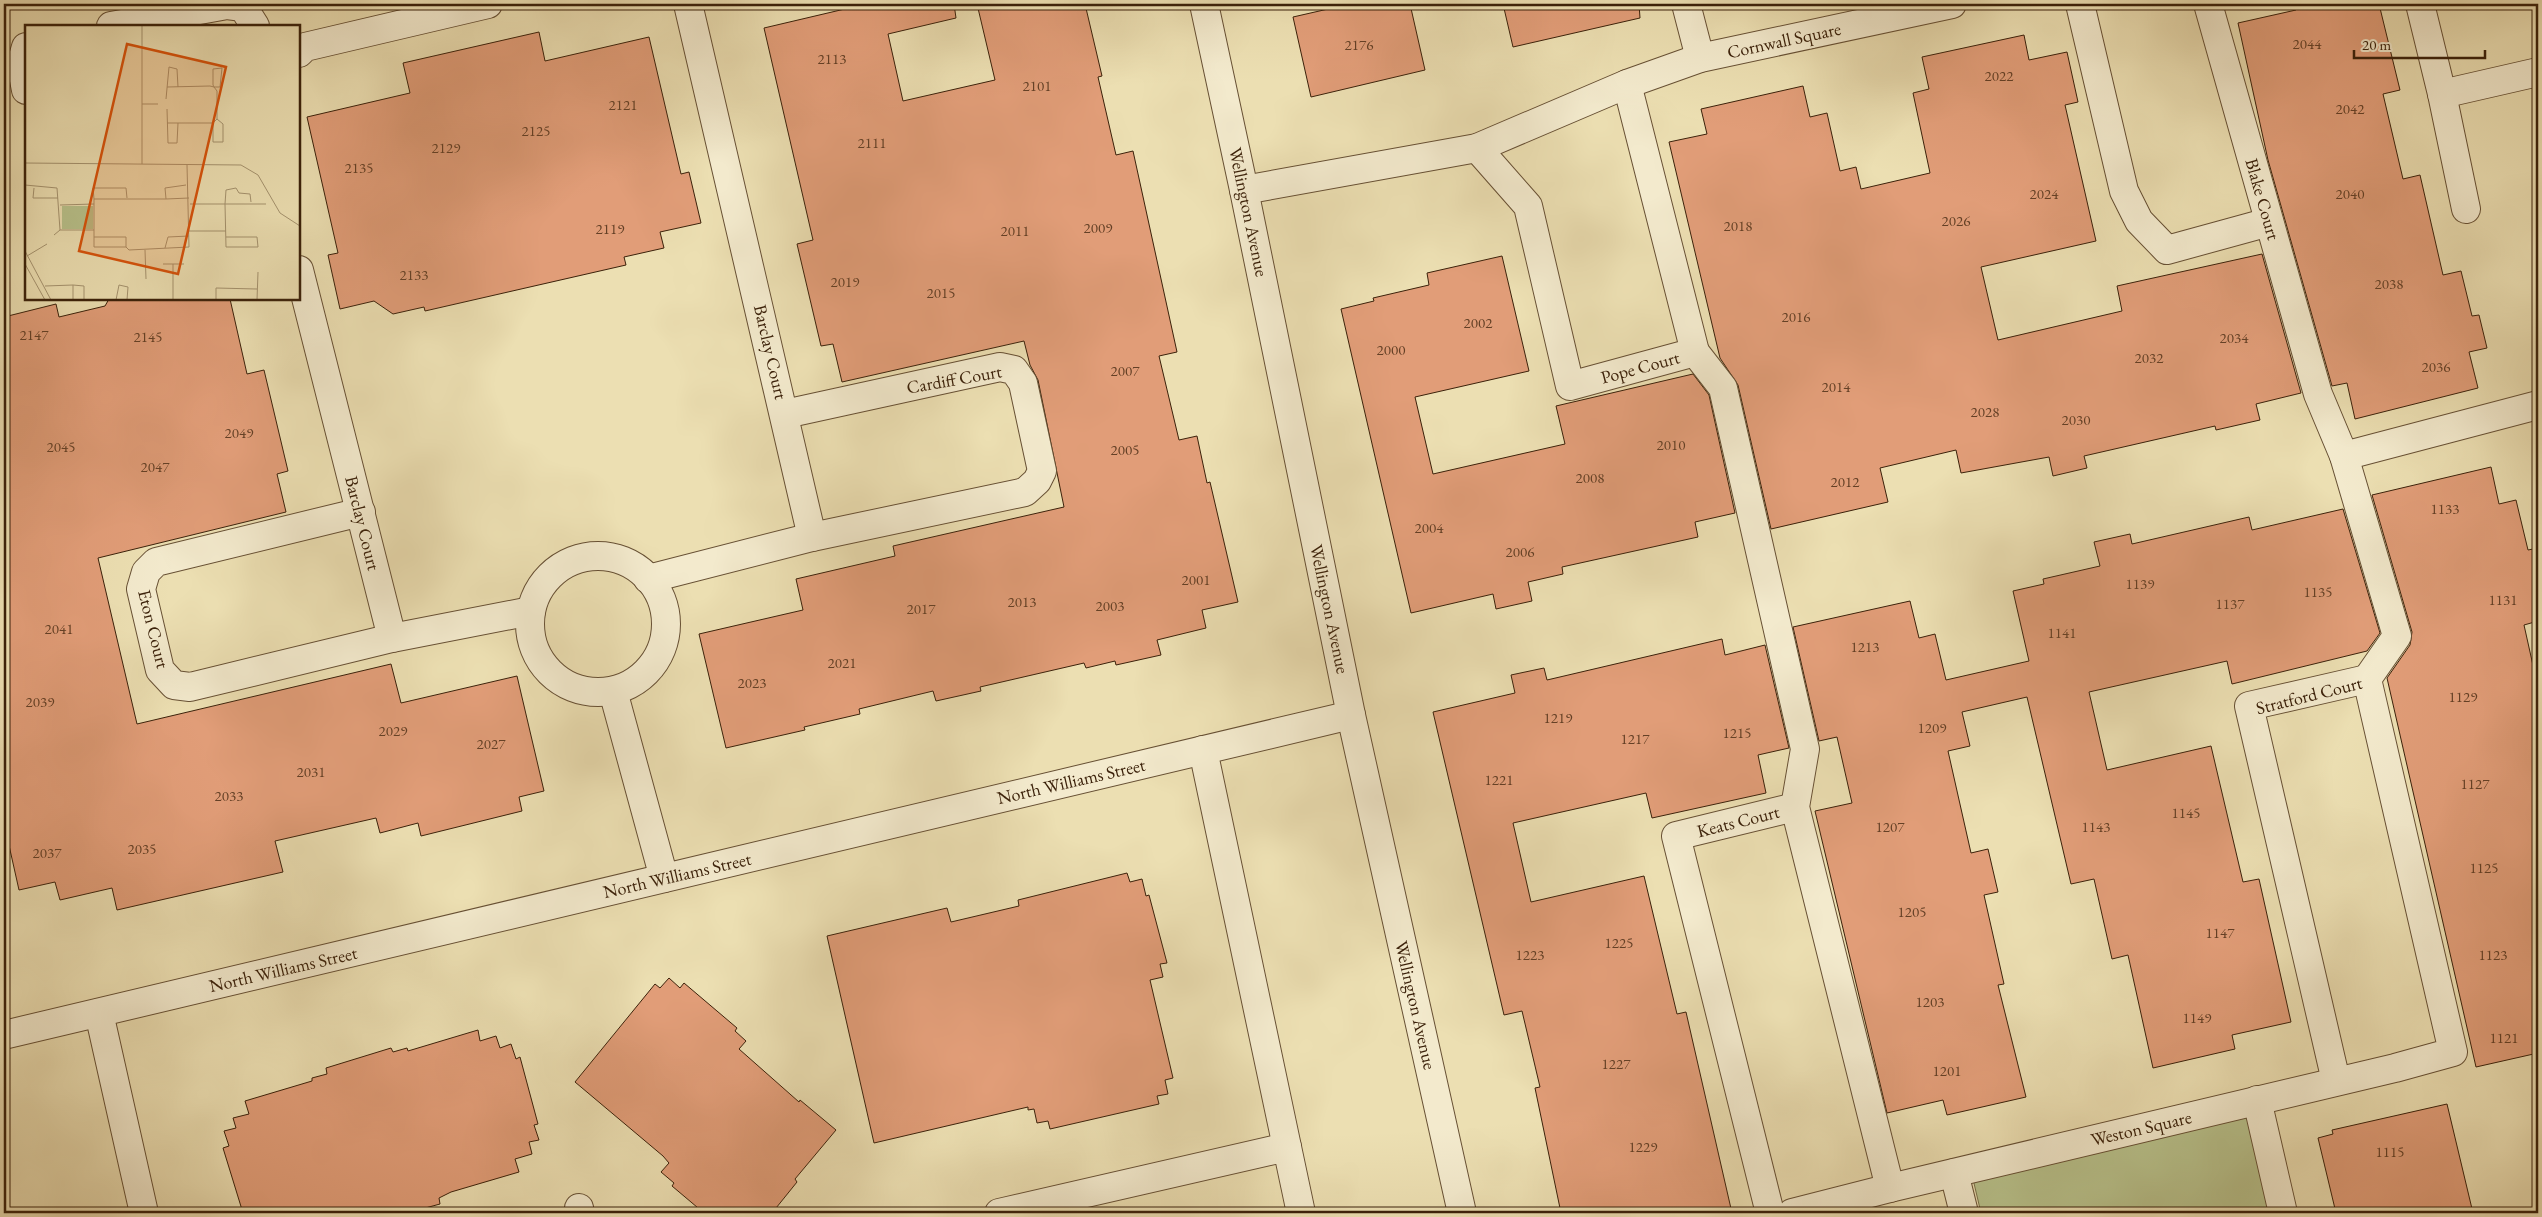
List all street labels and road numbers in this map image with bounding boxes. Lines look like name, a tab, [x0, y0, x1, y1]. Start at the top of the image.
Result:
street label: Cornwall Square	[1725, 17, 1843, 63]
street label: Wellington Avenue	[1224, 145, 1274, 279]
street label: Blake Court	[2240, 155, 2286, 243]
street label: Barclay Court	[749, 302, 793, 402]
street label: Pope Court	[1598, 345, 1682, 389]
street label: Cardiff Court	[905, 359, 1004, 399]
street label: Barclay Court	[340, 473, 386, 573]
street label: Wellington Avenue	[1305, 542, 1355, 676]
street label: Eton Court	[133, 587, 175, 671]
street label: Stratford Court	[2254, 671, 2365, 719]
street label: North Williams Street	[995, 753, 1148, 809]
street label: Keats Court	[1694, 800, 1782, 842]
street label: North Williams Street	[601, 847, 754, 903]
street label: Wellington Avenue	[1390, 938, 1442, 1072]
street label: North Williams Street	[207, 941, 360, 997]
street label: Weston Square	[2088, 1105, 2194, 1151]

